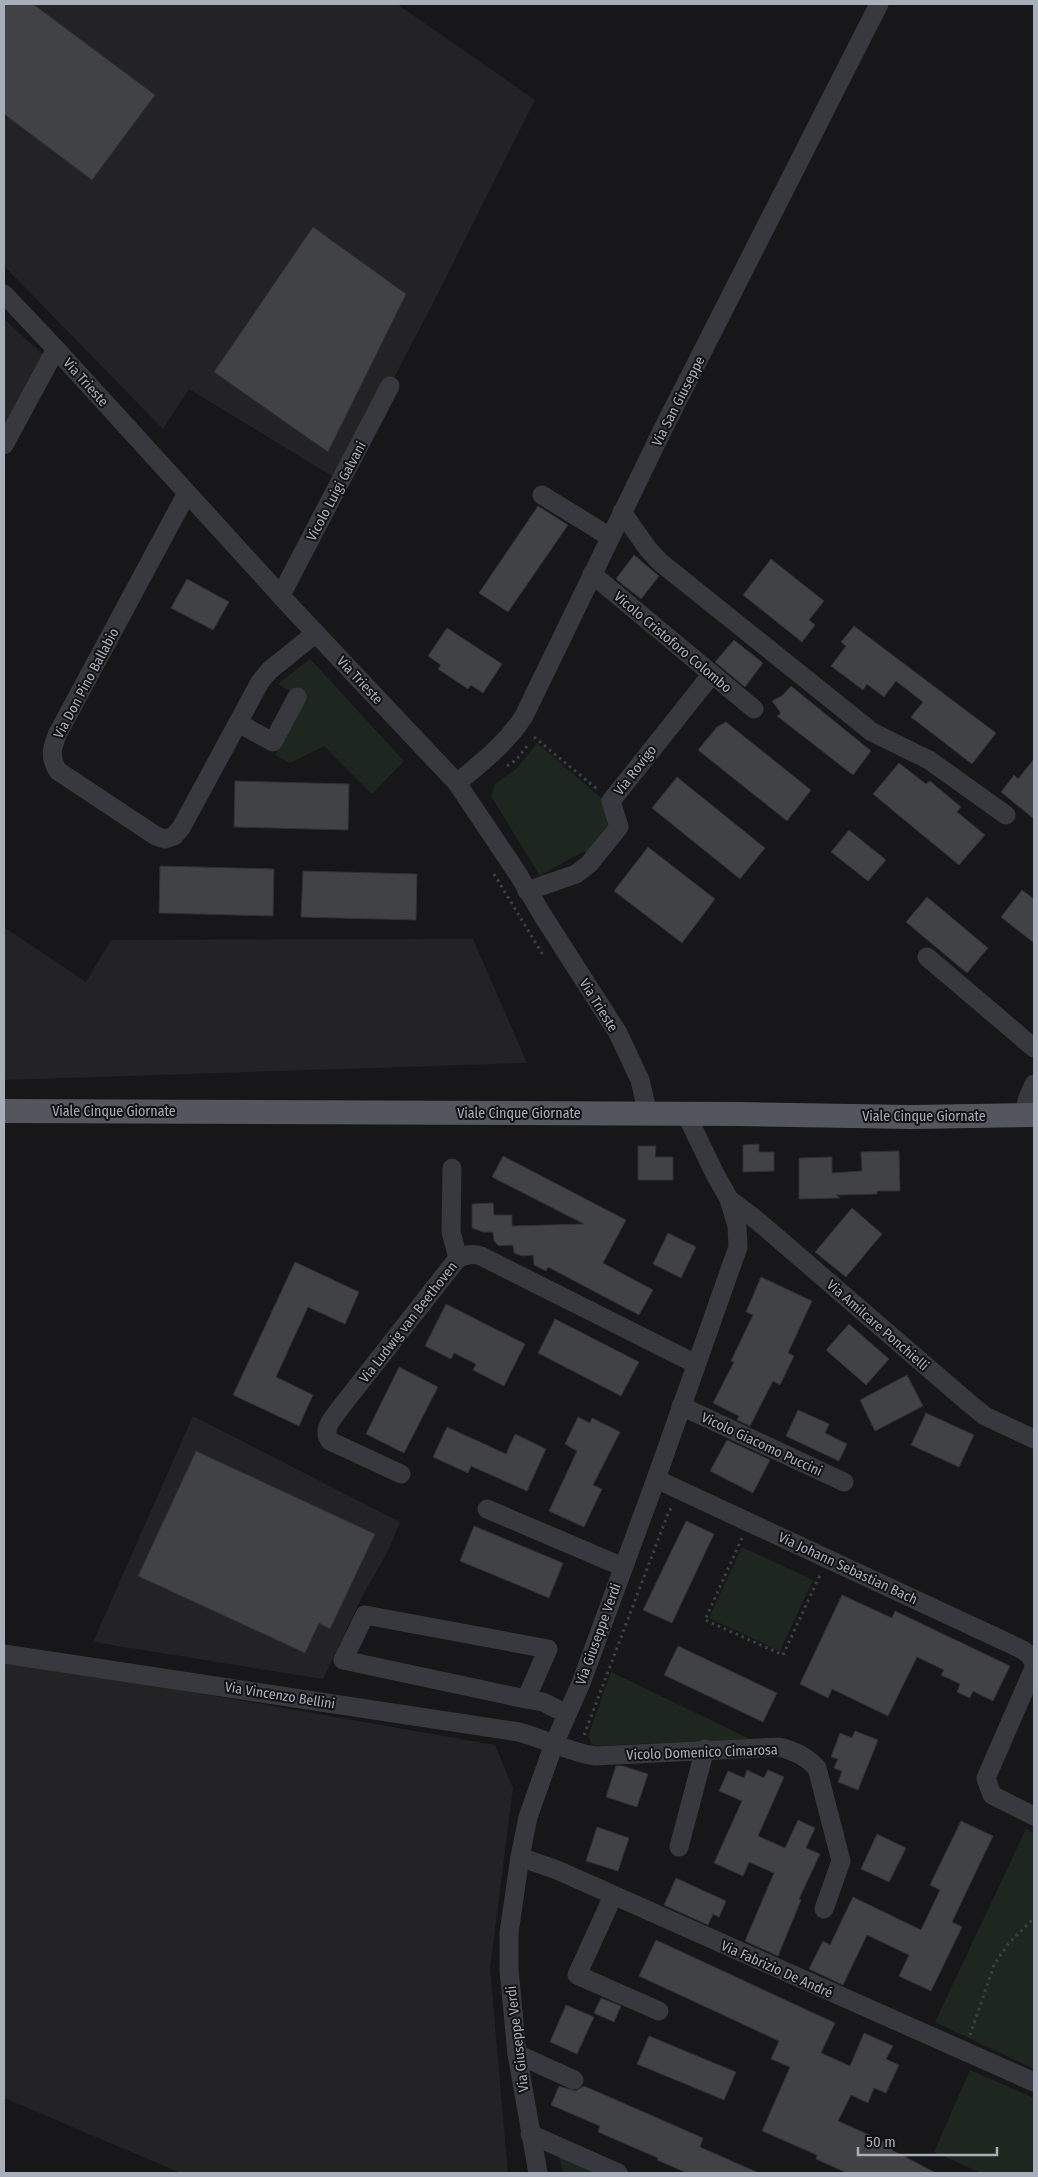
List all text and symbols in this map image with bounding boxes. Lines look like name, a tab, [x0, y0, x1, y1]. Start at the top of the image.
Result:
street label: Via San Giuseppe	[648, 353, 708, 449]
street label: Via Trieste	[59, 355, 112, 410]
street label: Vicolo Luigi Galvani	[303, 439, 370, 544]
street label: Vicolo Cristoforo Colombo	[610, 588, 735, 697]
street label: Via Don Pino Ballabio	[50, 625, 123, 741]
street label: Via Trieste	[333, 653, 386, 708]
street label: Via Rovigo	[611, 742, 660, 799]
street label: Via Trieste	[576, 976, 622, 1035]
street label: Viale Cinque Giornate	[52, 1103, 176, 1120]
street label: Viale Cinque Giornate	[457, 1105, 581, 1122]
street label: Viale Cinque Giornate	[862, 1108, 986, 1125]
street label: Via Ludwig van Beethoven	[356, 1258, 461, 1386]
street label: Via Amilcare Ponchielli	[823, 1276, 932, 1374]
street label: Vicolo Giacomo Puccini	[699, 1409, 825, 1480]
street label: Via Johann Sebastian Bach	[775, 1529, 920, 1608]
street label: Via Giuseppe Verdi	[572, 1581, 625, 1687]
street label: Via Vincenzo Bellini	[224, 1678, 336, 1713]
street label: Vicolo Domenico Cimarosa	[626, 1741, 778, 1764]
street label: Via Fabrizio De André	[718, 1937, 835, 2002]
street label: Via Giuseppe Verdi	[503, 1985, 532, 2093]
scale bar	[858, 2124, 997, 2156]
text: 50 m	[866, 2133, 896, 2151]

